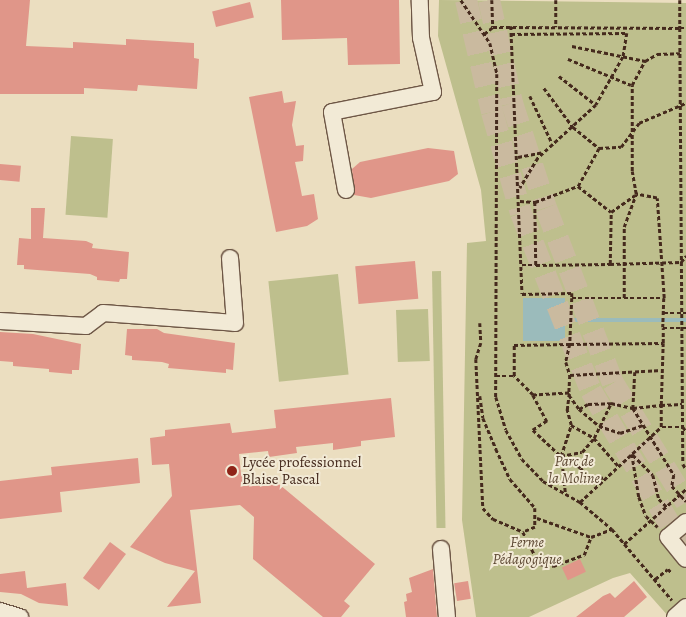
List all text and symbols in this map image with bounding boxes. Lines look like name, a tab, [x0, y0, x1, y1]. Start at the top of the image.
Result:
park label: Parc de la Moline	[548, 452, 600, 487]
place label: Lycée professionnel Blaise Pascal	[242, 453, 361, 488]
marker: Lycée professionnel Blaise Pascal	[226, 465, 238, 477]
park label: Ferme Pédagogique	[492, 533, 562, 568]

